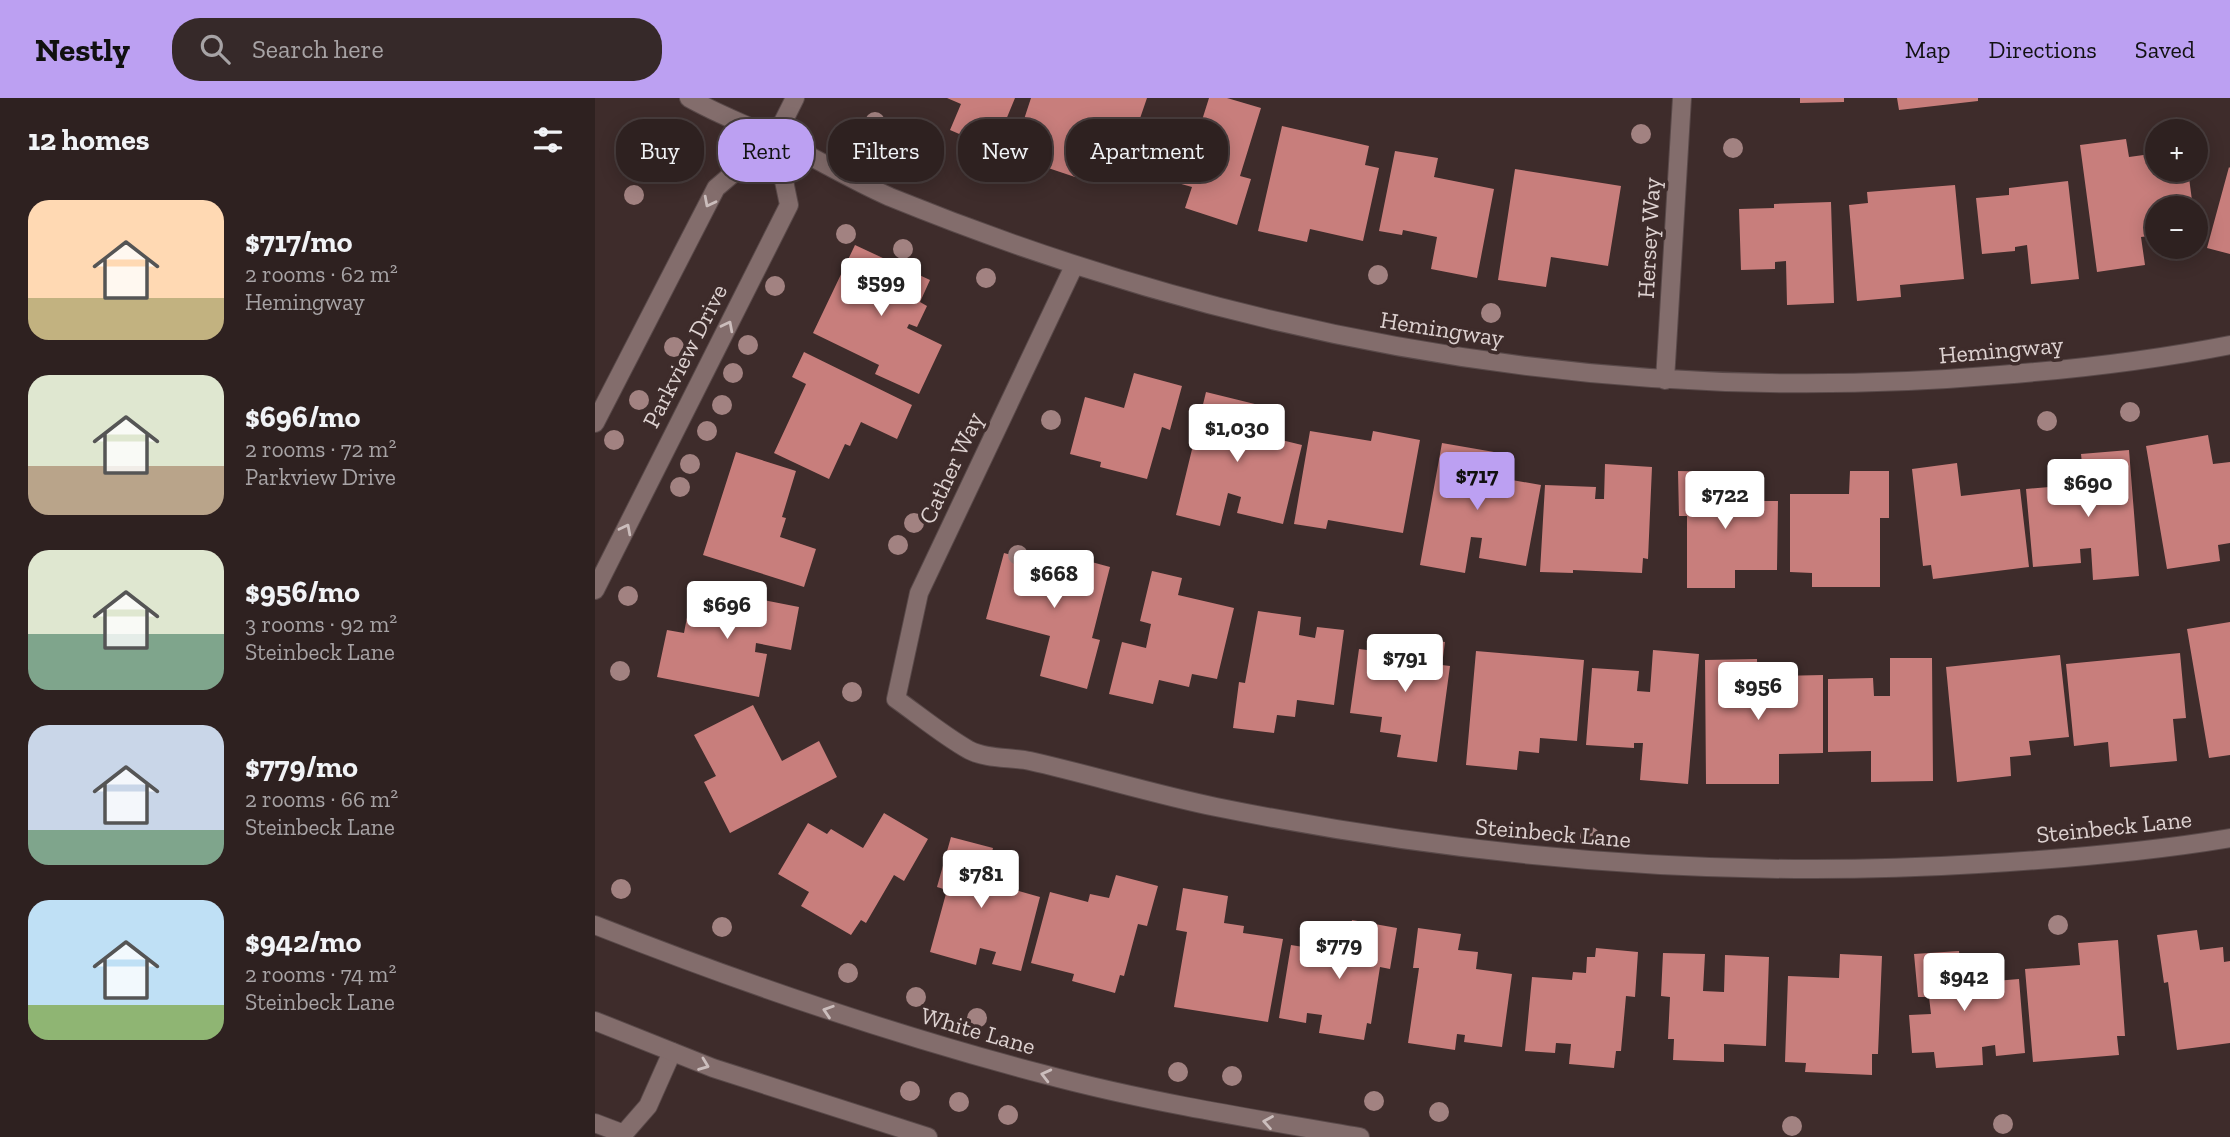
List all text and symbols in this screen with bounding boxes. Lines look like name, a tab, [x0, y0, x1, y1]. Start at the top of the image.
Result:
search box	[172, 18, 662, 81]
text: Nestly	[35, 30, 130, 69]
icon: search	[196, 30, 234, 68]
text: Search here	[252, 33, 384, 65]
text: Map	[1905, 35, 1951, 64]
text: Directions	[1989, 35, 2097, 64]
text: Saved	[2135, 35, 2195, 64]
chip: Buy	[616, 119, 704, 182]
chip: Rent	[718, 119, 814, 182]
chip: Filters	[828, 119, 944, 182]
chip: New	[958, 119, 1052, 182]
chip: Apartment	[1066, 119, 1228, 182]
map controls	[2145, 119, 2208, 259]
button: +	[2145, 119, 2208, 182]
icon: filters	[529, 121, 567, 159]
text: 12 homes	[28, 122, 150, 158]
street label: Hersey Way	[1631, 176, 1666, 299]
one-way arrow	[704, 195, 717, 207]
button: −	[2145, 196, 2208, 259]
text: $717/mo	[245, 224, 352, 260]
icon: home	[84, 228, 168, 312]
pin: $599	[840, 258, 922, 318]
text: 2 rooms · 62 m²	[245, 260, 398, 288]
text: $599	[857, 267, 905, 295]
street label: Parkview Drive	[636, 279, 733, 432]
text: Hemingway	[245, 288, 365, 316]
street label: Hemingway	[1378, 304, 1507, 353]
one-way arrow	[719, 321, 733, 333]
street label: Hemingway	[1937, 330, 2065, 369]
text: $696/mo	[245, 399, 360, 435]
icon: home	[84, 403, 168, 487]
pin: $1,030	[1180, 404, 1294, 464]
street label: Cather Way	[912, 407, 989, 528]
text: $1,030	[1205, 413, 1269, 441]
text: 2 rooms · 72 m²	[245, 435, 396, 463]
pin: $717	[1436, 452, 1518, 512]
pin: $690	[2047, 460, 2129, 519]
text: $717	[1456, 461, 1498, 489]
text: Parkview Drive	[245, 463, 396, 491]
text: $690	[2063, 468, 2113, 496]
pin: $722	[1684, 472, 1766, 531]
text: $722	[1701, 480, 1749, 508]
one-way arrow	[617, 524, 631, 537]
pin: $668	[1013, 550, 1095, 610]
text: $668	[1030, 559, 1078, 587]
text: $956/mo	[245, 574, 360, 610]
icon: home	[84, 578, 168, 662]
pin: $696	[686, 582, 768, 641]
text: $696	[703, 590, 751, 618]
text: 3 rooms · 92 m²	[245, 610, 397, 638]
pin: $791	[1364, 634, 1446, 694]
text: Steinbeck Lane	[245, 638, 395, 666]
text: $791	[1383, 643, 1427, 671]
pin: $956	[1717, 662, 1799, 722]
text: $956	[1734, 671, 1782, 699]
text: $779/mo	[245, 749, 358, 785]
icon: home	[84, 753, 168, 837]
text: 2 rooms · 66 m²	[245, 785, 398, 813]
street label: Steinbeck Lane	[2035, 804, 2193, 849]
street label: Steinbeck Lane	[1474, 811, 1632, 854]
text: Steinbeck Lane	[245, 813, 395, 841]
pin: $781	[940, 850, 1022, 910]
text: $781	[959, 859, 1003, 887]
pin: $779	[1298, 922, 1380, 981]
text: $942/mo	[245, 924, 361, 960]
icon: home	[84, 928, 168, 1012]
text: $779	[1316, 930, 1362, 958]
pin: $942	[1923, 954, 2005, 1013]
text: 2 rooms · 74 m²	[245, 960, 396, 988]
text: $942	[1939, 962, 1989, 990]
text: Steinbeck Lane	[245, 988, 395, 1016]
street label: White Lane	[917, 1000, 1039, 1061]
one-way arrow	[822, 1005, 834, 1019]
one-way arrow	[697, 1056, 709, 1070]
one-way arrow	[1040, 1069, 1052, 1083]
one-way arrow	[1263, 1115, 1274, 1130]

